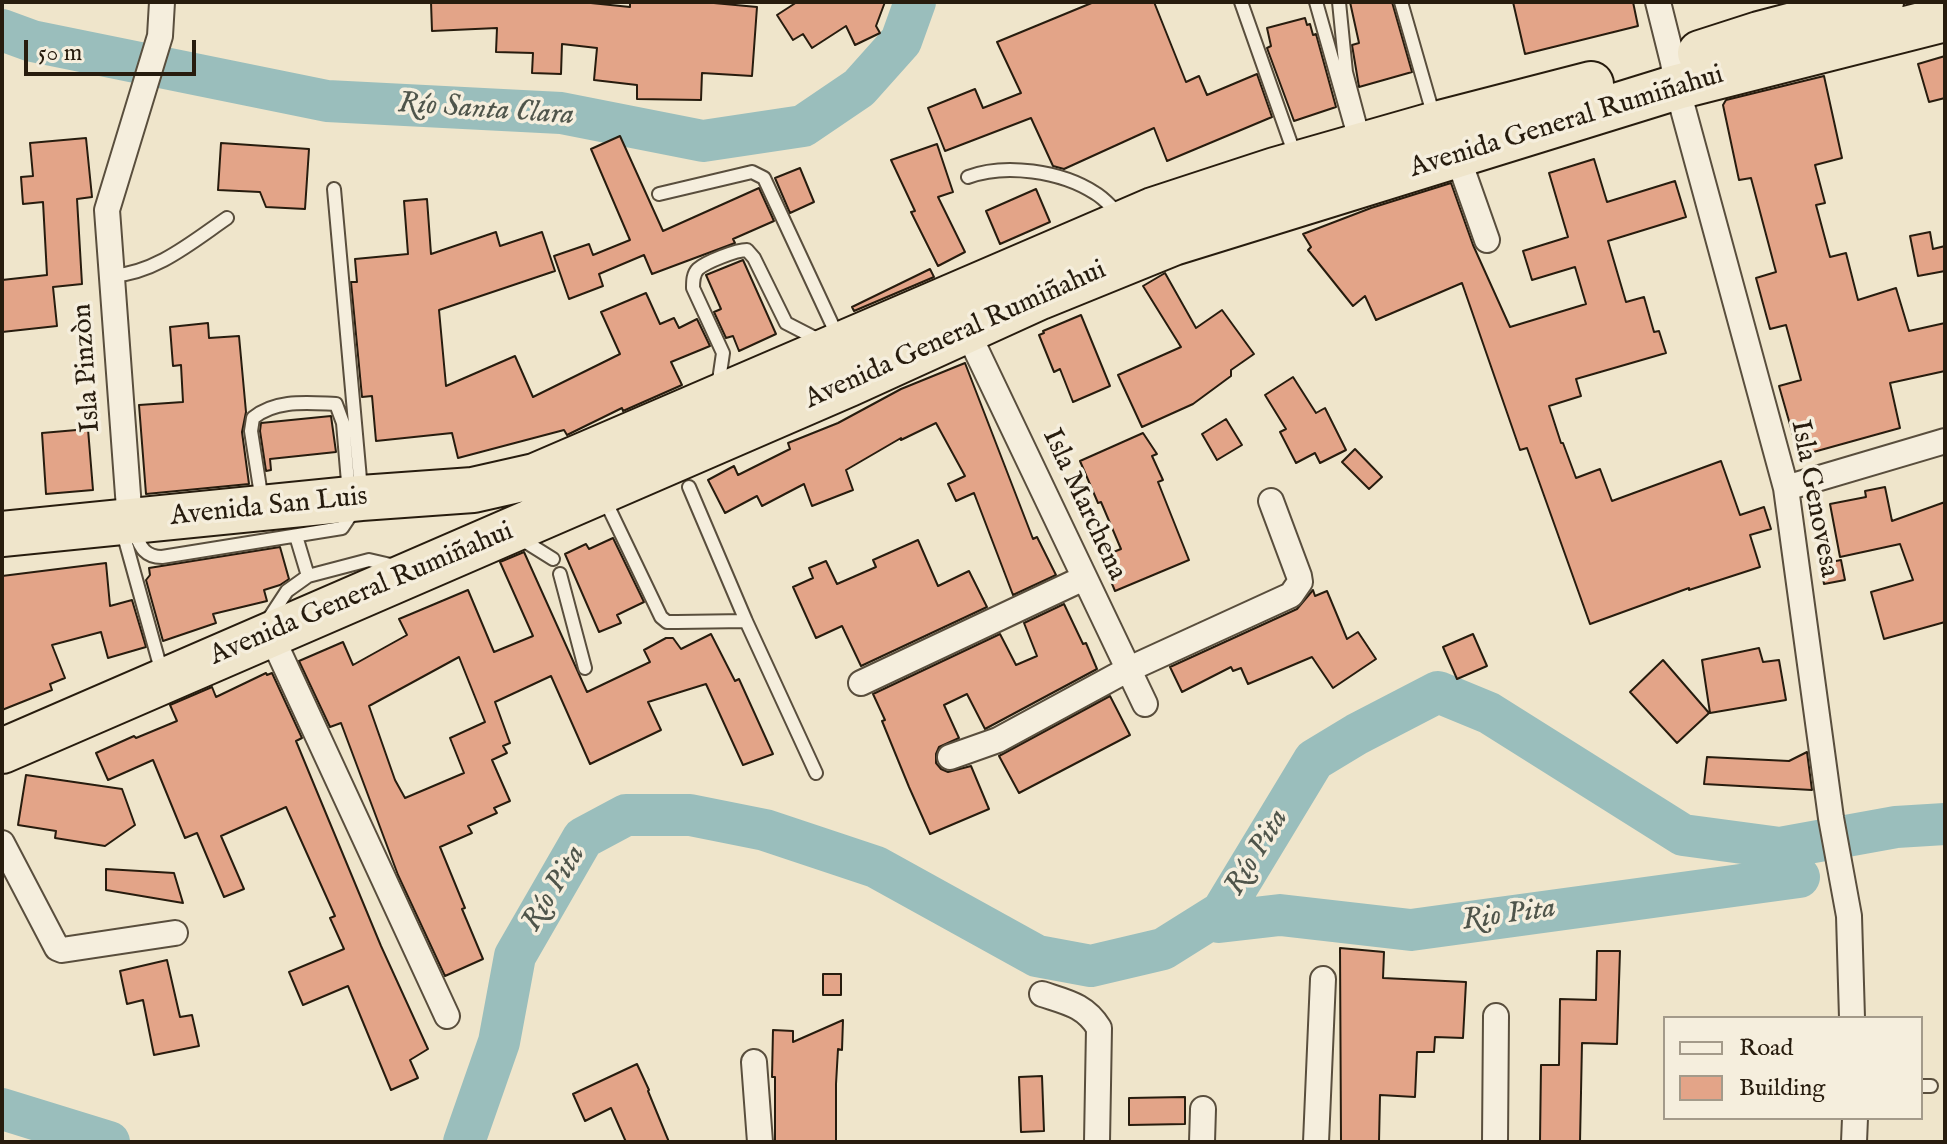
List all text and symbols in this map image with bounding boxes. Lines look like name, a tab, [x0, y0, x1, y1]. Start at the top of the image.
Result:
scale bar	[28, 24, 200, 74]
text: 50 m	[38, 38, 82, 69]
street label: Avenida General Rumiñahui	[1406, 59, 1728, 187]
water label: Río Santa Clara	[397, 87, 575, 135]
street label: Avenida General Rumiñahui	[800, 254, 1112, 418]
street label: Isla Pinzòn	[67, 302, 109, 434]
street label: Isla Genovesa	[1781, 417, 1845, 581]
street label: Isla Marchena	[1033, 424, 1133, 586]
street label: Avenida San Luis	[169, 481, 369, 535]
street label: Avenida General Rumiñahui	[205, 516, 519, 674]
water label: Río Pita	[1218, 803, 1298, 903]
water label: Río Pita	[515, 839, 595, 939]
water label: Rio Pita	[1460, 892, 1558, 940]
legend	[1663, 1016, 1923, 1120]
text: Road	[1739, 1033, 1793, 1064]
text: Building	[1739, 1073, 1825, 1104]

